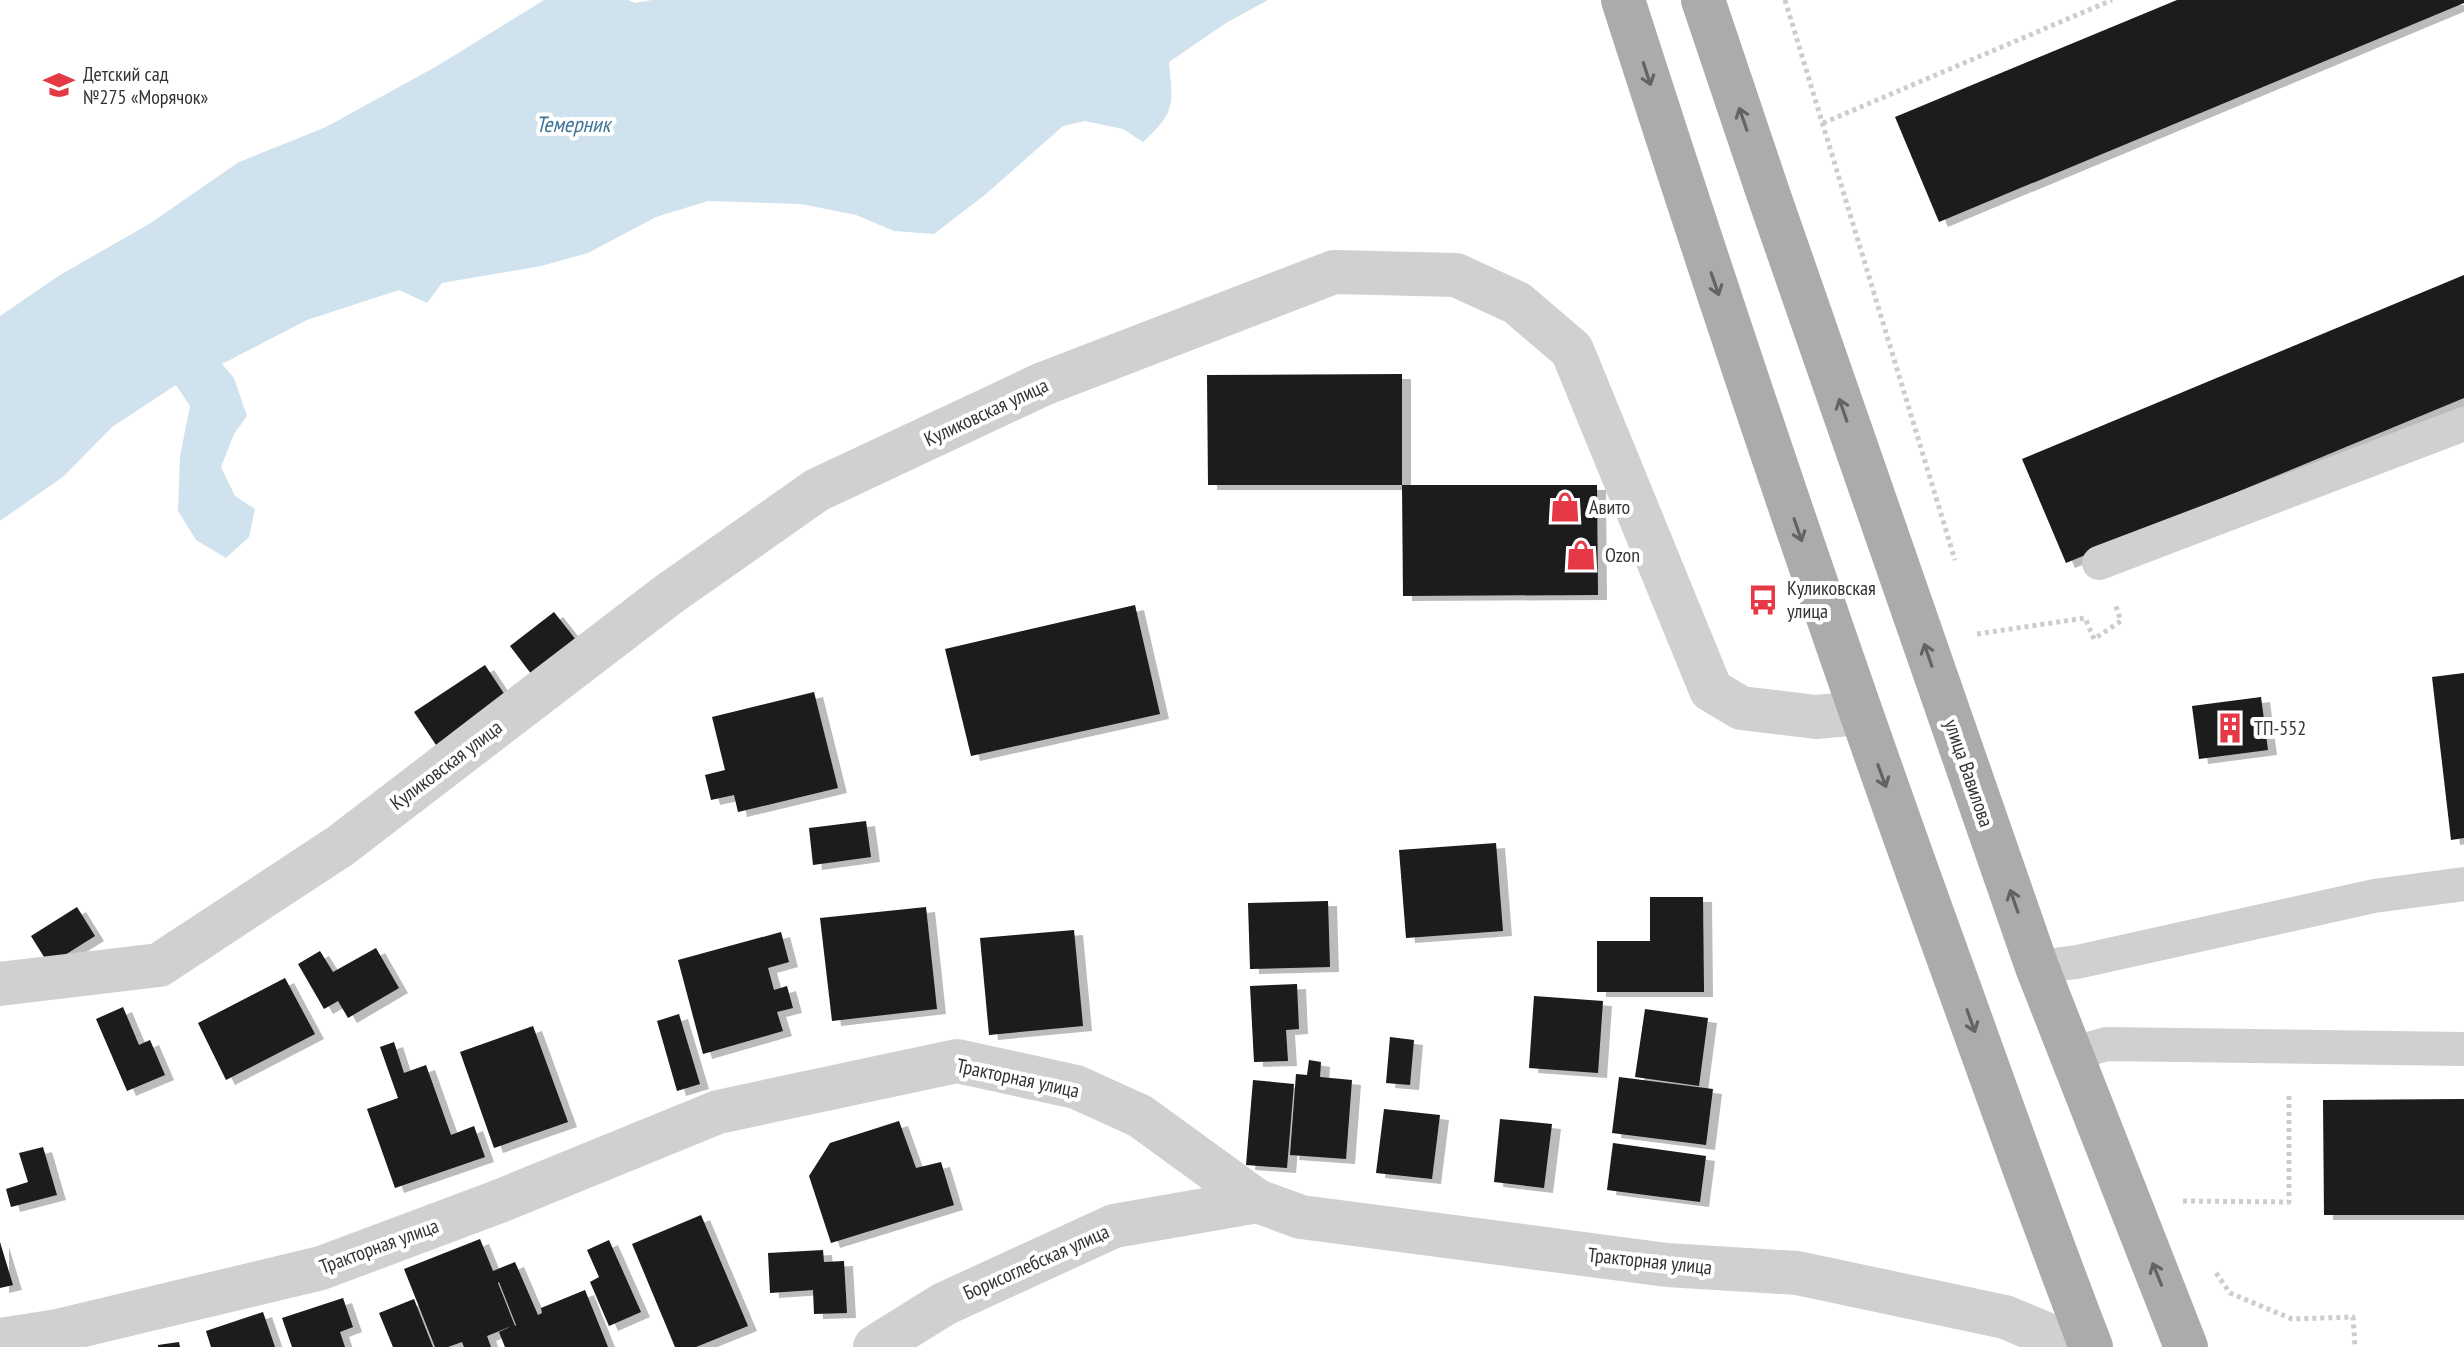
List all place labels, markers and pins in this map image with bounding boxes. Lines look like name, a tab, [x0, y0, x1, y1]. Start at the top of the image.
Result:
place label: Детский сад №275 «Морячок»	[83, 61, 209, 110]
school or university icon: Детский сад №275 «Морячок»	[42, 68, 76, 102]
shop icon: Авито	[1548, 490, 1582, 524]
place label: Авито	[1589, 494, 1630, 520]
shop icon: Ozon	[1564, 538, 1598, 572]
place label: Ozon	[1605, 542, 1640, 568]
place label: Куликовская улица	[1787, 575, 1876, 624]
bus stop icon: Куликовская улица	[1746, 583, 1780, 617]
building icon: ТП-552	[2213, 711, 2247, 745]
place label: ТП-552	[2254, 715, 2306, 741]

